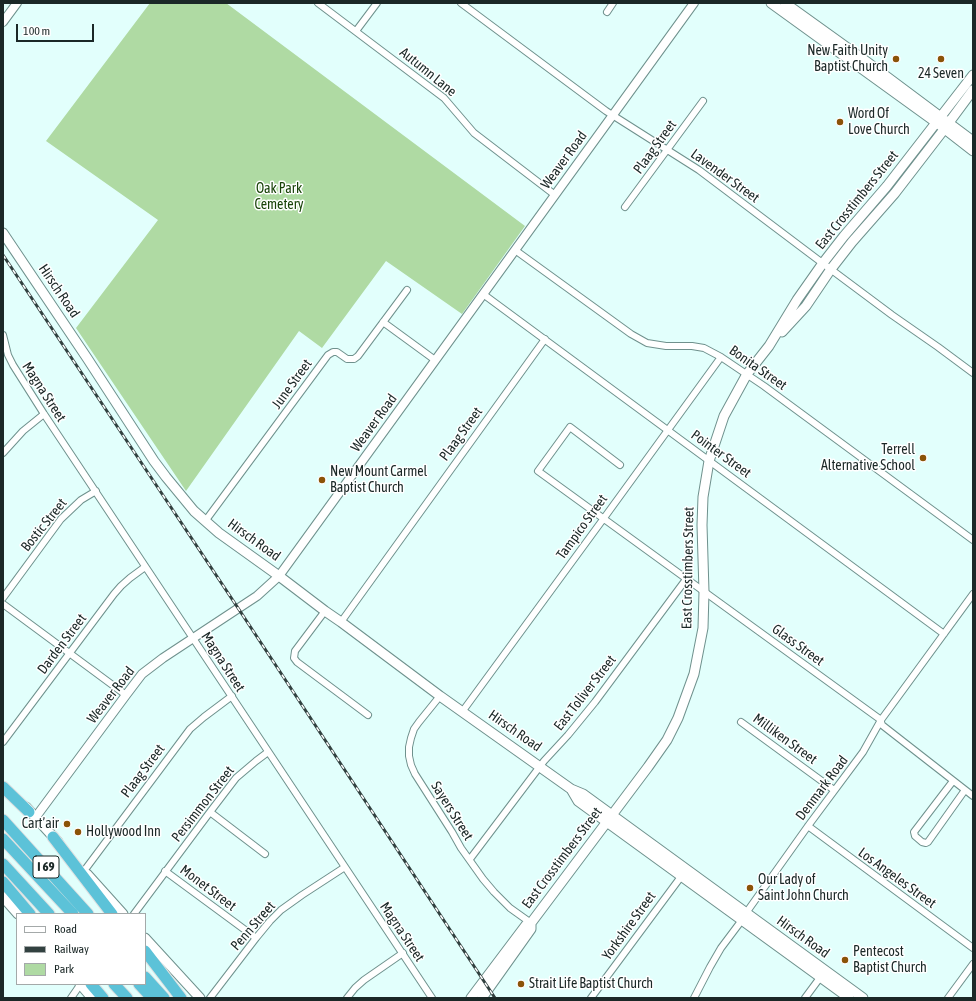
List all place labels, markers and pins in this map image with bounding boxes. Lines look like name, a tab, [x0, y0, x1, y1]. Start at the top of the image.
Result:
place label: New Faith Unity Baptist Church	[807, 43, 888, 76]
marker: New Faith Unity Baptist Church	[891, 54, 901, 64]
marker: 24 Seven	[936, 54, 946, 64]
place label: 24 Seven	[918, 66, 964, 82]
place label: Word Of Love Church	[848, 106, 910, 138]
marker: Word Of Love Church	[835, 117, 845, 127]
place label: Terrell Alternative School	[821, 442, 915, 474]
marker: Terrell Alternative School	[918, 453, 928, 463]
place label: New Mount Carmel Baptist Church	[330, 464, 427, 496]
marker: New Mount Carmel Baptist Church	[317, 475, 327, 485]
place label: Cart’air	[22, 816, 59, 832]
marker: Cart’air	[62, 819, 72, 829]
place label: Hollywood Inn	[86, 824, 161, 840]
marker: Hollywood Inn	[73, 827, 83, 837]
place label: Our Lady of Saint John Church	[758, 872, 849, 904]
marker: Our Lady of Saint John Church	[745, 883, 755, 893]
place label: Pentecost Baptist Church	[853, 944, 927, 976]
marker: Pentecost Baptist Church	[840, 955, 850, 965]
place label: Strait Life Baptist Church	[529, 976, 653, 992]
marker: Strait Life Baptist Church	[516, 979, 526, 989]

